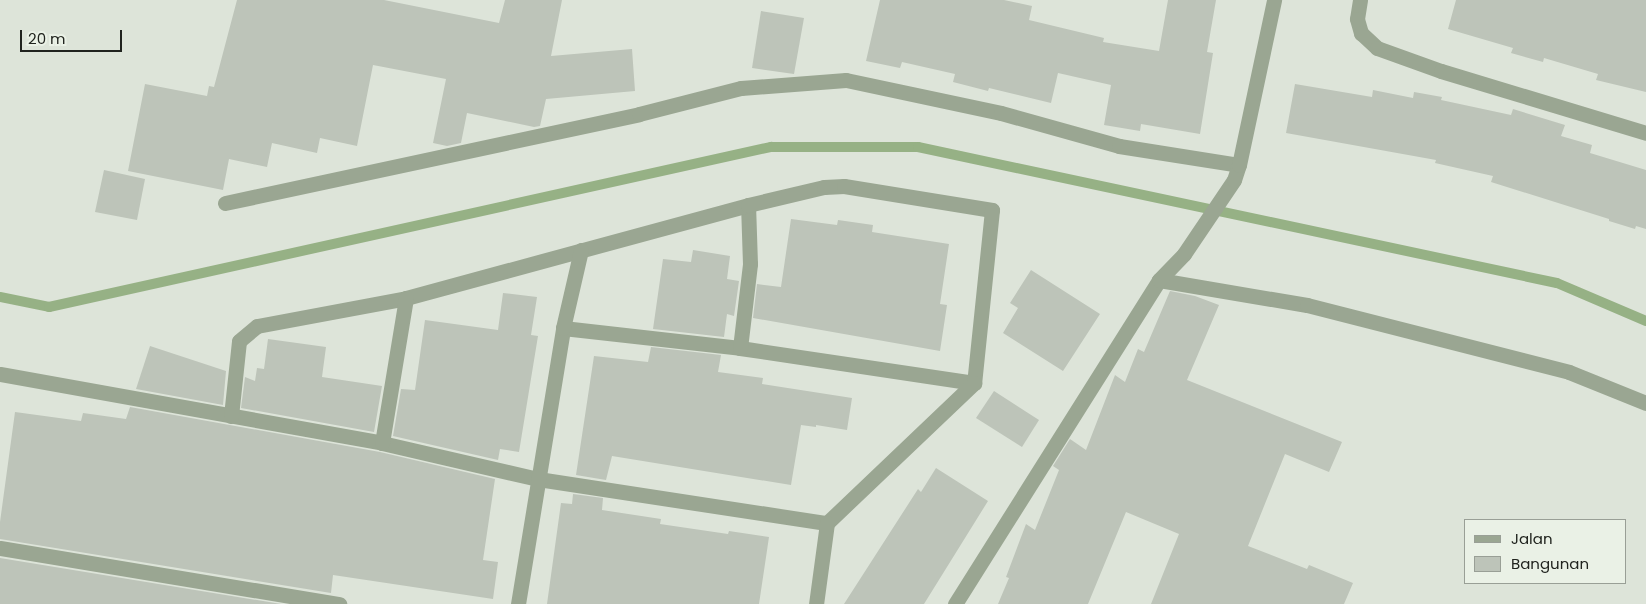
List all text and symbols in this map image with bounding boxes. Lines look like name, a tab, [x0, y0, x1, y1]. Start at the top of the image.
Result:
scale bar	[22, 20, 125, 52]
text: 20 m	[28, 28, 66, 49]
legend	[1464, 519, 1626, 584]
text: Jalan	[1511, 528, 1553, 549]
text: Bangunan	[1511, 553, 1589, 574]

